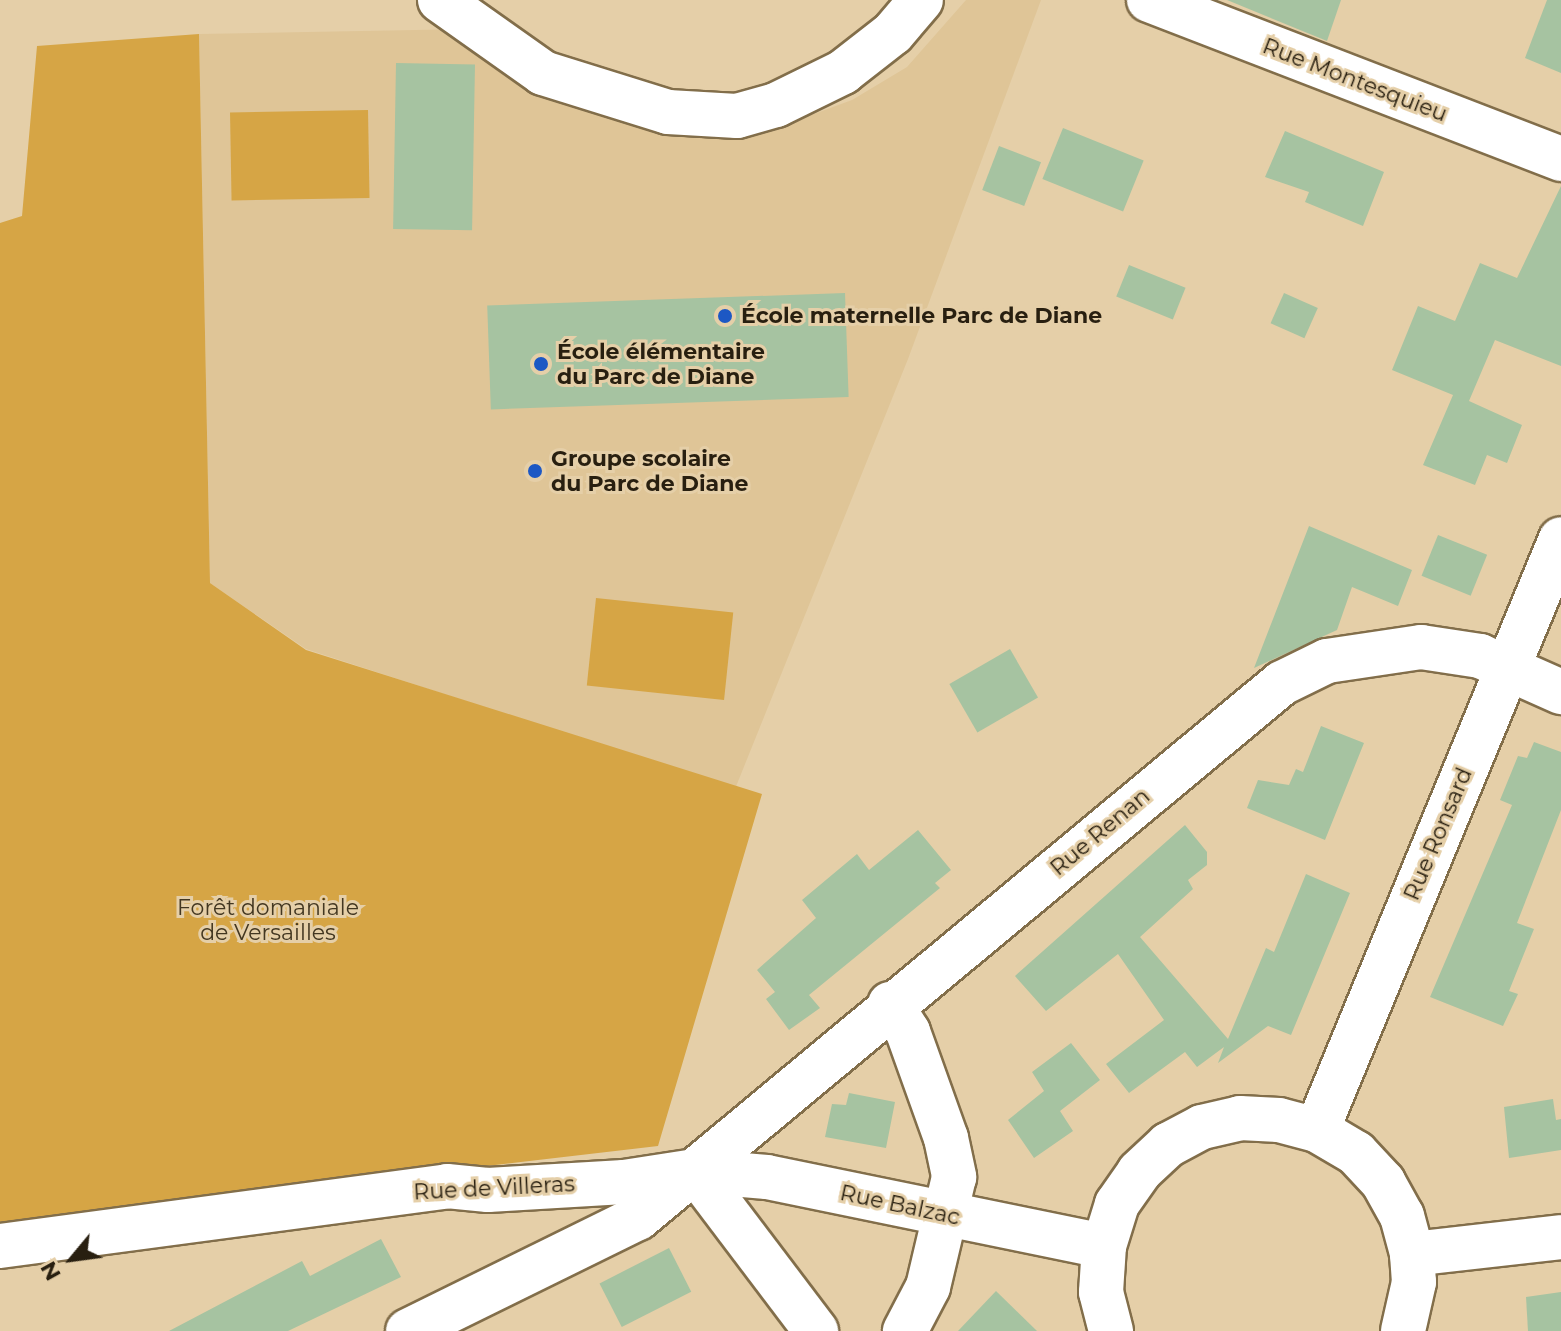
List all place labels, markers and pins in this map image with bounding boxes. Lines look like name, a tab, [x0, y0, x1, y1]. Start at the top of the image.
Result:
place label: École maternelle Parc de Diane	[741, 303, 1102, 329]
marker: École maternelle Parc de Diane	[716, 307, 734, 325]
place label: École élémentaire du Parc de Diane	[557, 338, 765, 390]
marker: École élémentaire du Parc de Diane	[532, 355, 550, 373]
place label: Groupe scolaire du Parc de Diane	[551, 445, 748, 496]
marker: Groupe scolaire du Parc de Diane	[526, 462, 544, 480]

